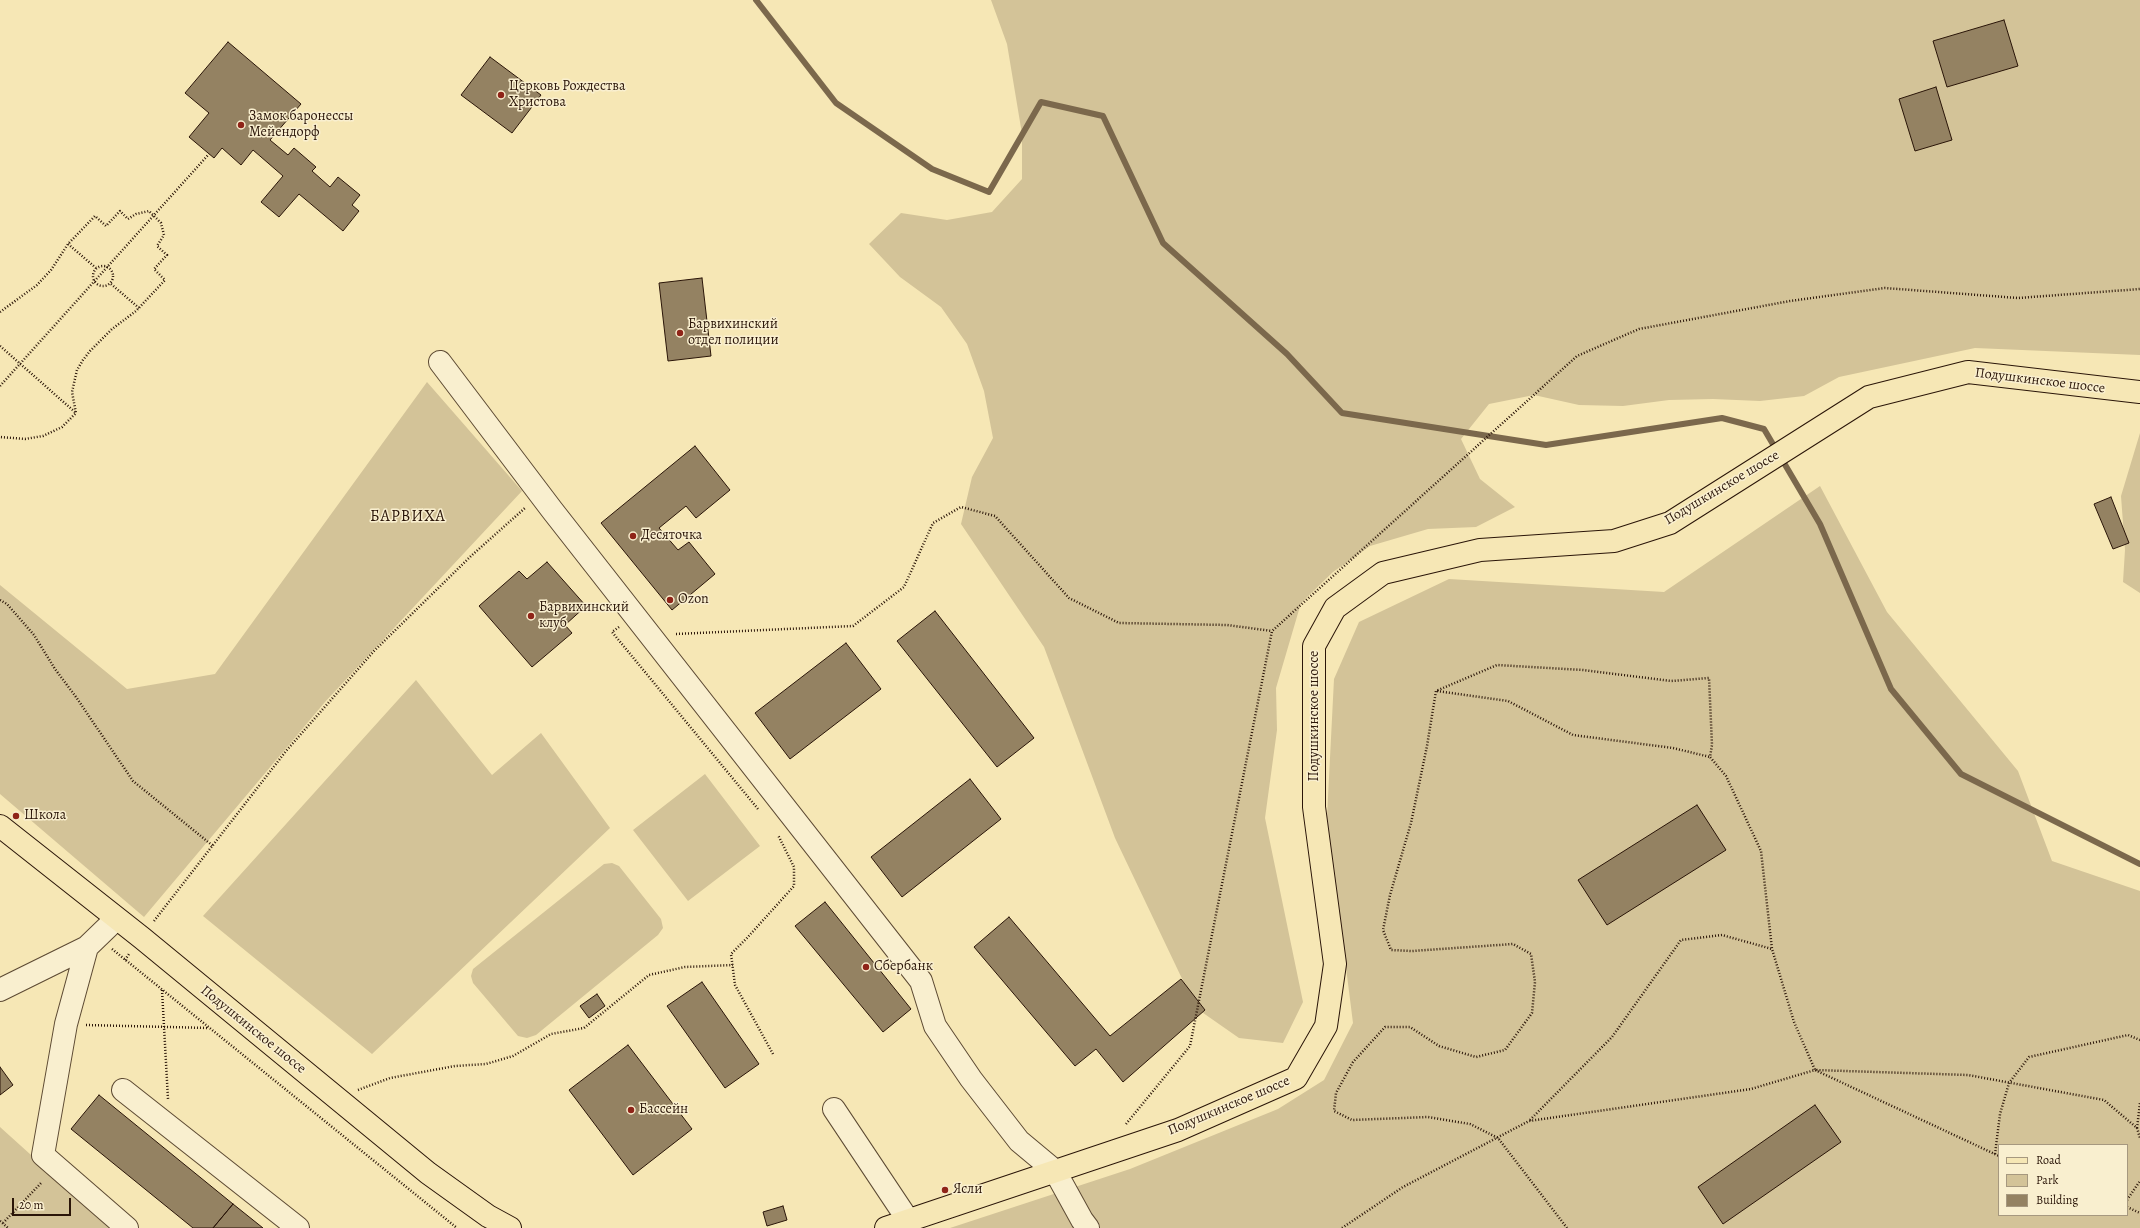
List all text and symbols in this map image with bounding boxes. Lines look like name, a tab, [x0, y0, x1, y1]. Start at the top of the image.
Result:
place label: Церковь Рождества Христова	[509, 79, 625, 112]
marker: Церковь Рождества Христова	[496, 90, 506, 100]
place label: Замок баронессы Мейендорф	[249, 109, 353, 142]
marker: Замок баронессы Мейендорф	[236, 120, 246, 130]
place label: Барвихинский отдел полиции	[688, 317, 779, 350]
marker: Барвихинский отдел полиции	[675, 328, 685, 338]
street label: Подушкинское шоссе	[1974, 365, 2106, 397]
street label: Подушкинское шоссе	[1662, 447, 1782, 529]
district label: БАРВИХА	[370, 507, 446, 527]
place label: Десяточка	[641, 528, 702, 544]
marker: Десяточка	[628, 531, 638, 541]
place label: Ozon	[678, 592, 709, 608]
marker: Ozon	[665, 595, 675, 605]
place label: Барвихинский клуб	[539, 600, 629, 632]
marker: Барвихинский клуб	[526, 611, 536, 621]
street label: Подушкинское шоссе	[1307, 651, 1323, 781]
place label: Школа	[24, 808, 66, 824]
marker: Школа	[11, 811, 21, 821]
place label: Сбербанк	[874, 959, 933, 975]
marker: Сбербанк	[861, 962, 871, 972]
street label: Подушкинское шоссе	[197, 982, 309, 1078]
street label: Подушкинское шоссе	[1165, 1073, 1293, 1139]
place label: Бассейн	[639, 1102, 688, 1118]
marker: Бассейн	[626, 1105, 636, 1115]
legend	[1998, 1144, 2128, 1216]
text: Road	[2036, 1152, 2061, 1168]
text: Park	[2036, 1172, 2059, 1188]
place label: Ясли	[953, 1182, 983, 1198]
marker: Ясли	[940, 1185, 950, 1195]
scale bar	[14, 1190, 73, 1216]
text: Building	[2036, 1192, 2078, 1208]
text: 20 m	[19, 1197, 43, 1213]

